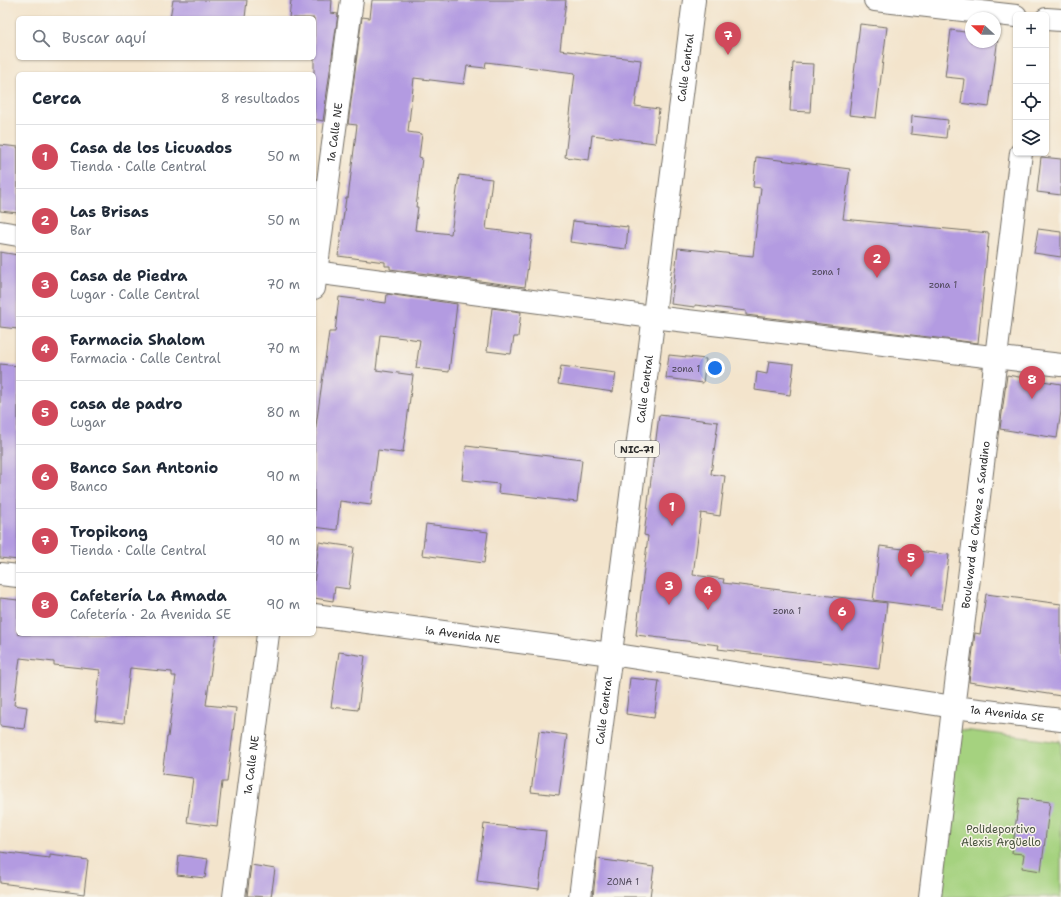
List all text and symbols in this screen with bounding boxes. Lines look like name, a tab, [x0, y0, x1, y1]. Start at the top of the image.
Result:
north arrow	[965, 12, 1001, 48]
map controls	[1013, 12, 1049, 156]
button: +	[1013, 12, 1049, 48]
search box	[16, 16, 316, 60]
pin: 7	[715, 22, 741, 55]
icon: search	[30, 27, 52, 49]
text: Buscar aquí	[62, 28, 146, 48]
street label: Calle Central	[674, 32, 698, 103]
button: −	[1013, 48, 1049, 84]
button: locate	[1013, 84, 1049, 120]
text: Cerca	[32, 87, 81, 109]
text: 8 resultados	[221, 90, 300, 107]
street label: 1a Calle NE	[324, 102, 346, 163]
button: layers	[1013, 120, 1049, 156]
text: Casa de los Licuados	[70, 138, 232, 158]
text: 1	[42, 148, 48, 165]
text: 50 m	[267, 148, 300, 165]
text: Tienda · Calle Central	[70, 158, 206, 175]
text: Las Brisas	[70, 202, 149, 222]
text: 2	[40, 212, 50, 229]
text: 50 m	[267, 212, 300, 229]
text: Bar	[70, 222, 92, 239]
pin: 2	[864, 245, 890, 278]
text: Casa de Piedra	[70, 266, 187, 286]
house number: zona 1	[812, 266, 840, 278]
text: 3	[40, 276, 50, 293]
text: 70 m	[266, 276, 300, 293]
house number: zona 1	[929, 279, 957, 291]
text: Lugar · Calle Central	[70, 286, 199, 303]
text: Farmacia Shalom	[70, 330, 205, 350]
text: 4	[40, 340, 50, 357]
text: 70 m	[266, 340, 300, 357]
text: Farmacia · Calle Central	[70, 350, 221, 367]
street label: Calle Central	[633, 354, 657, 424]
your location	[705, 358, 725, 378]
house number: zona 1	[672, 363, 700, 375]
pin: 8	[1019, 366, 1045, 399]
text: casa de padro	[70, 394, 183, 414]
text: 5	[41, 404, 49, 421]
text: 80 m	[266, 404, 300, 421]
text: Lugar	[70, 414, 106, 431]
street label: Boulevard de Chavez a Sandino	[958, 440, 994, 610]
road number: NIC-71	[615, 441, 659, 457]
text: Banco San Antonio	[70, 458, 218, 478]
text: 6	[40, 468, 50, 485]
text: 90 m	[266, 468, 300, 485]
text: Banco	[70, 478, 108, 495]
pin: 1	[659, 493, 685, 526]
text: Tropikong	[70, 522, 148, 542]
text: 7	[40, 532, 50, 549]
text: 90 m	[266, 532, 300, 549]
text: Tienda · Calle Central	[70, 542, 206, 559]
pin: 5	[898, 544, 924, 577]
pin: 3	[656, 572, 682, 605]
pin: 4	[695, 577, 721, 610]
text: Cafetería La Amada	[70, 586, 227, 606]
text: 8	[40, 596, 50, 613]
text: 90 m	[266, 596, 300, 613]
pin: 6	[829, 598, 855, 631]
house number: zona 1	[773, 605, 801, 617]
text: Cafetería · 2a Avenida SE	[70, 606, 231, 623]
street label: !a Avenida NE	[424, 623, 501, 647]
street label: Calle Central	[592, 675, 616, 745]
street label: 1a Avenida SE	[969, 702, 1045, 726]
street label: 1a Calle NE	[240, 734, 263, 796]
park label: Polideportivo Alexis Argüello	[961, 822, 1041, 850]
house number: ZONA 1	[607, 876, 639, 888]

